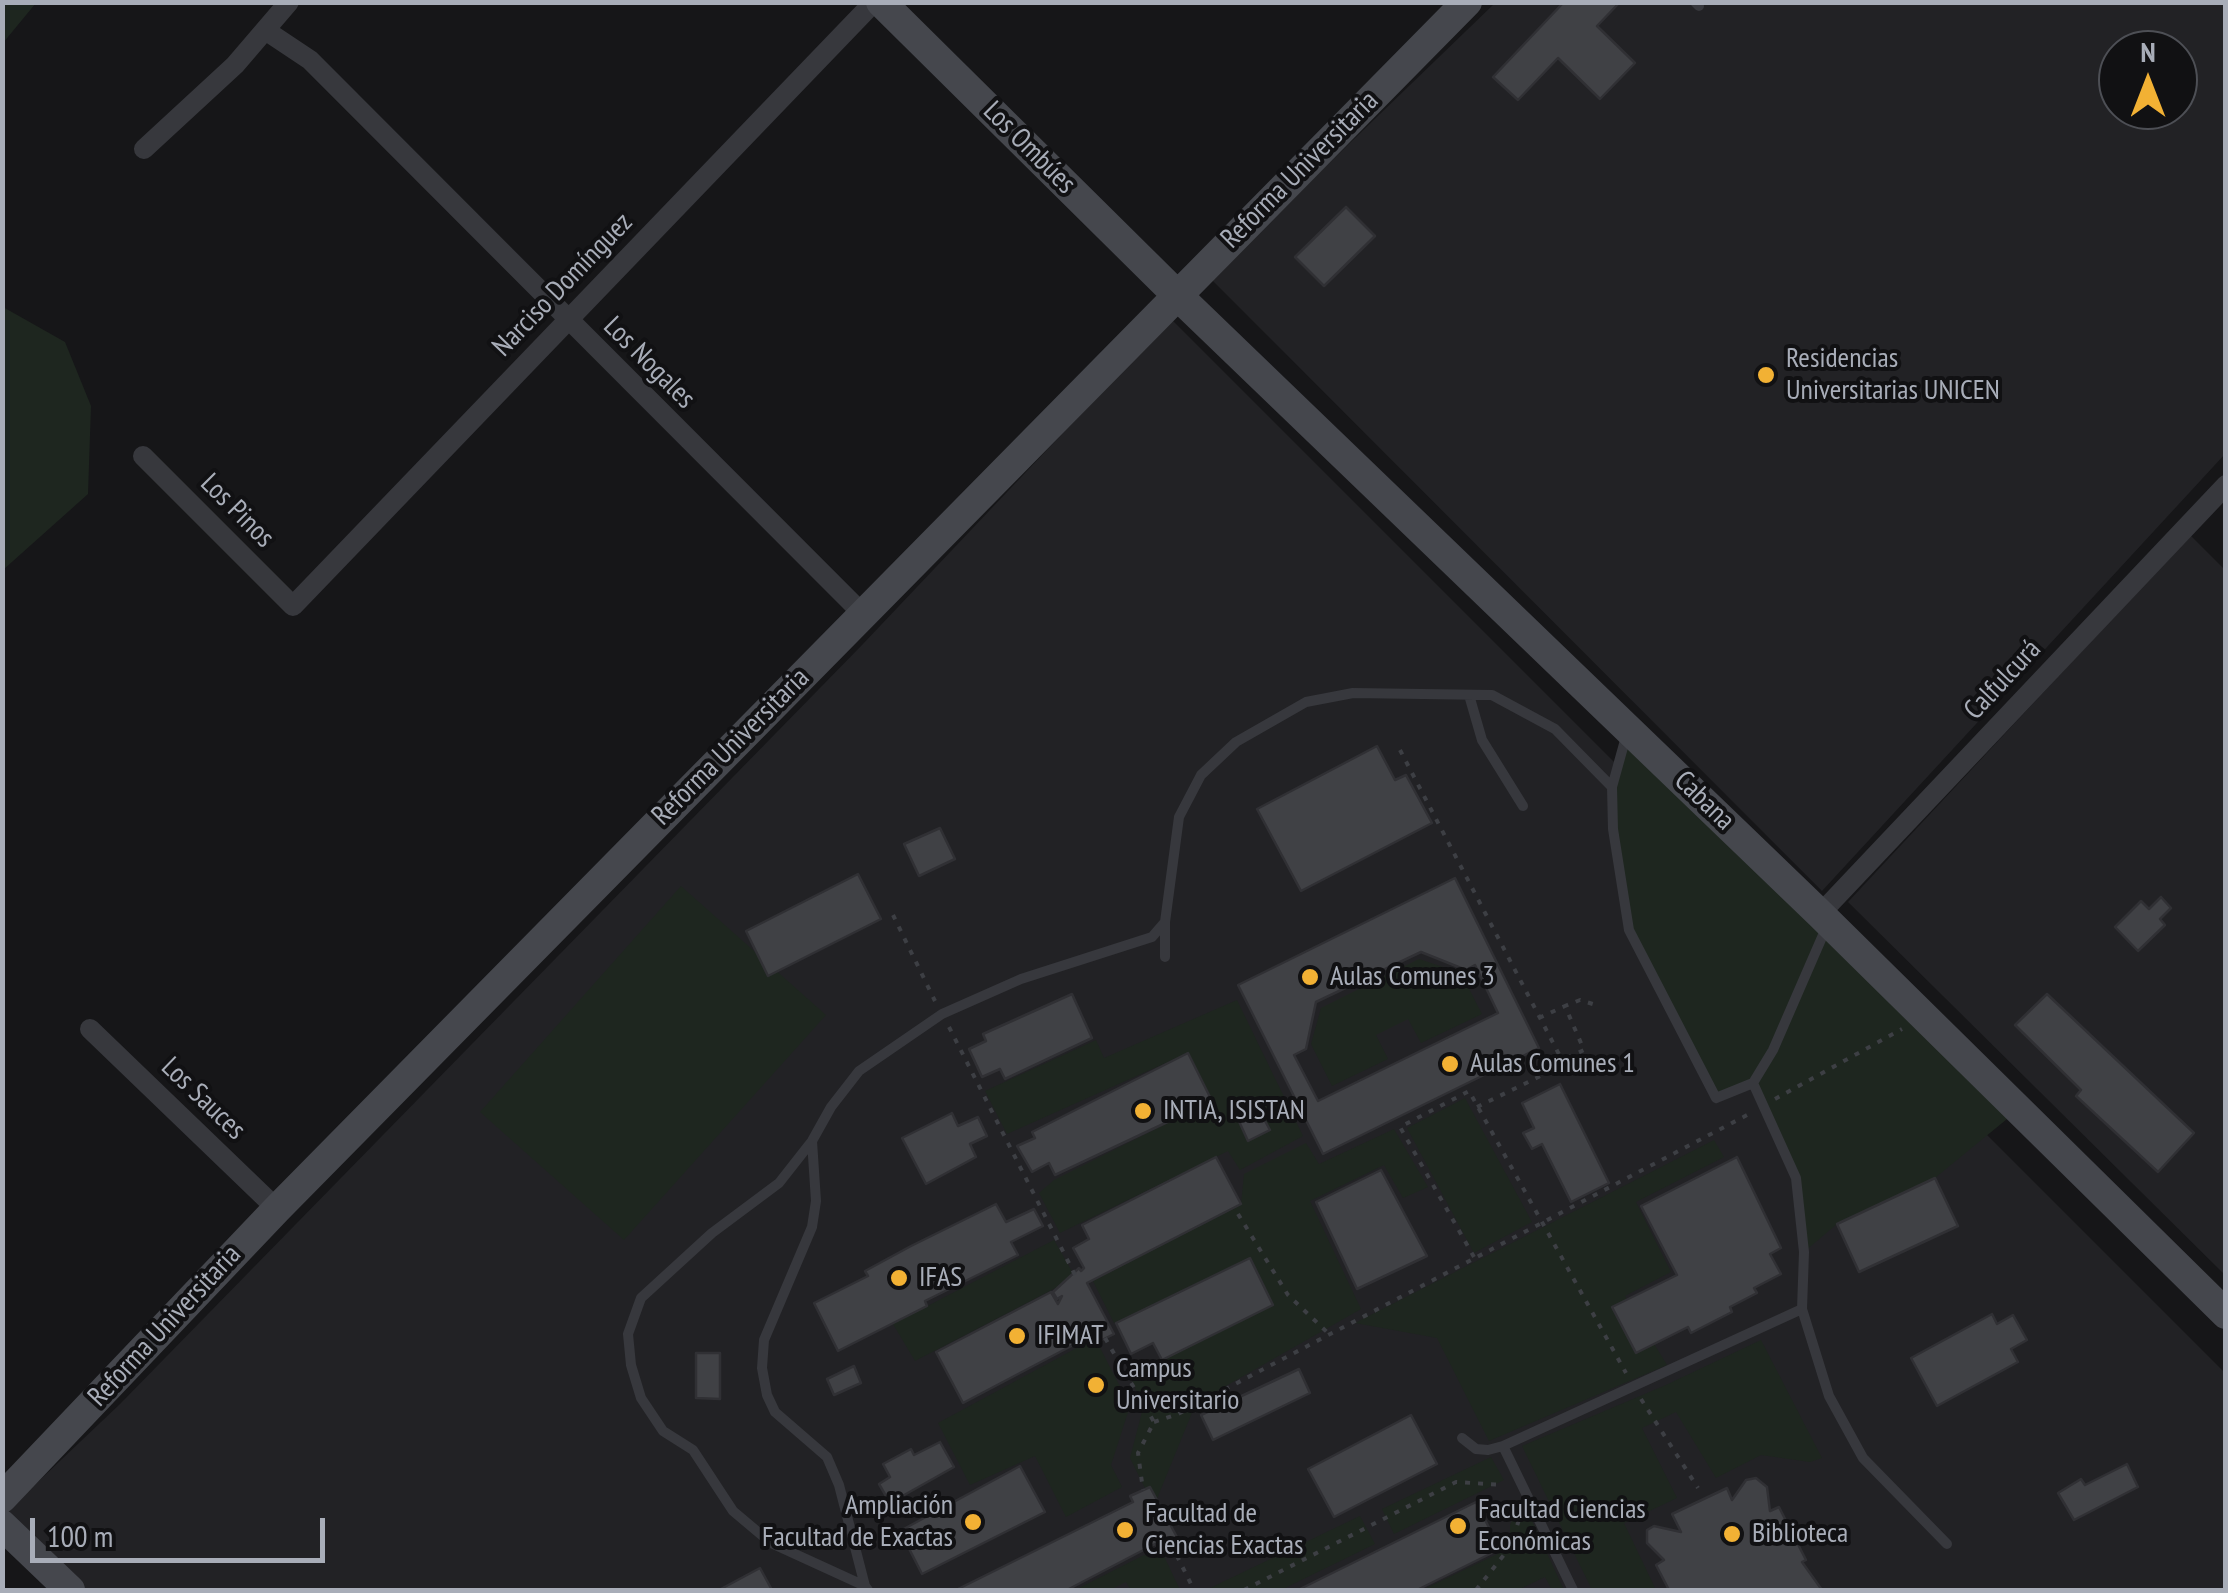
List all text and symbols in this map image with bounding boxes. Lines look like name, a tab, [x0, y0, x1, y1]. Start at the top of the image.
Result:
north arrow	[2098, 30, 2198, 130]
text: N	[2140, 33, 2156, 70]
street label: Reforma Universitaria	[1214, 84, 1386, 256]
street label: Los Ombúes	[976, 95, 1082, 201]
street label: Narciso Domínguez	[486, 206, 640, 364]
street label: Los Nogales	[596, 310, 702, 416]
place label: Residencias Universitarias UNICEN	[1786, 342, 2000, 408]
marker: Residencias Universitarias UNICEN	[1755, 364, 1777, 386]
street label: Los Pinos	[193, 467, 281, 555]
street label: Calfulcurá	[1958, 633, 2048, 727]
street label: Reforma Universitaria	[645, 661, 817, 833]
street label: Cabana	[1667, 764, 1741, 838]
place label: Aulas Comunes 3	[1330, 960, 1495, 994]
marker: Aulas Comunes 3	[1299, 966, 1321, 988]
place label: Aulas Comunes 1	[1470, 1047, 1635, 1081]
street label: Los Sauces	[154, 1051, 252, 1147]
marker: Aulas Comunes 1	[1439, 1053, 1461, 1075]
place label: INTIA, ISISTAN	[1163, 1094, 1305, 1128]
marker: INTIA, ISISTAN	[1132, 1100, 1154, 1122]
street label: Reforma Universitaria	[82, 1238, 248, 1414]
place label: IFAS	[919, 1261, 962, 1295]
marker: IFAS	[888, 1267, 910, 1289]
place label: IFIMAT	[1037, 1319, 1104, 1353]
marker: IFIMAT	[1006, 1325, 1028, 1347]
place label: Campus Universitario	[1116, 1352, 1239, 1418]
marker: Campus Universitario	[1085, 1374, 1107, 1396]
place label: Ampliación Facultad de Exactas	[762, 1489, 953, 1555]
place label: Facultad Ciencias Económicas	[1478, 1493, 1646, 1559]
place label: Facultad de Ciencias Exactas	[1145, 1497, 1303, 1563]
scale bar	[35, 1498, 330, 1560]
marker: Ampliación Facultad de Exactas	[962, 1511, 984, 1533]
marker: Facultad Ciencias Económicas	[1447, 1515, 1469, 1537]
text: 100 m	[47, 1516, 113, 1555]
place label: Biblioteca	[1752, 1517, 1848, 1551]
marker: Facultad de Ciencias Exactas	[1114, 1519, 1136, 1541]
marker: Biblioteca	[1721, 1523, 1743, 1545]

